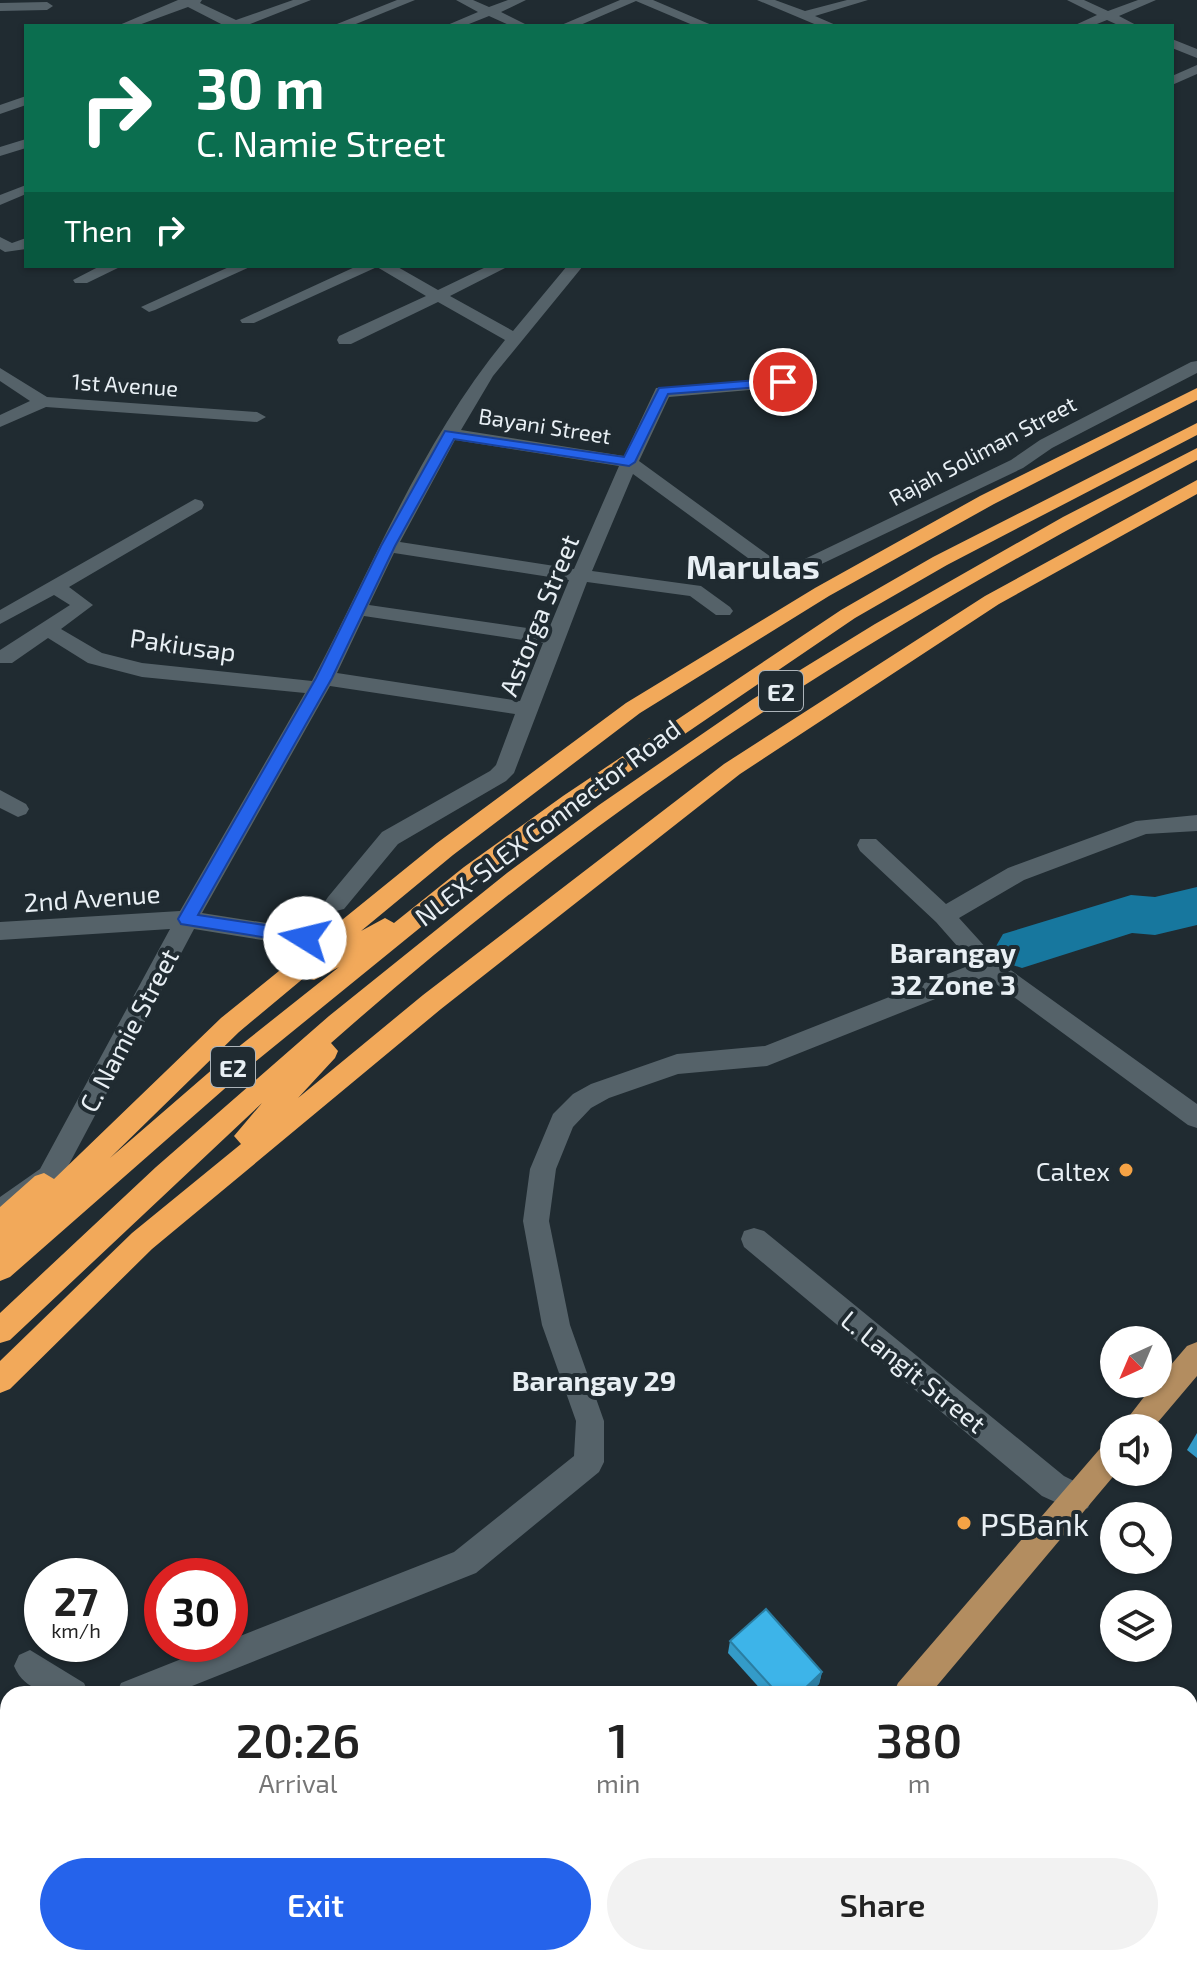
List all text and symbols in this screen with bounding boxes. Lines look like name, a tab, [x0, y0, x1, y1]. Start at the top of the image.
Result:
text: 30 m	[196, 53, 325, 120]
icon: right	[64, 56, 168, 160]
text: C. Namie Street	[196, 121, 446, 164]
icon: right	[148, 208, 192, 252]
text: Then	[64, 212, 132, 248]
pin	[749, 348, 817, 416]
icon: arrive	[761, 360, 805, 404]
street label: 1st Avenue	[71, 367, 179, 401]
street label: Rajah Soliman Street	[884, 390, 1080, 511]
street label: Bayani Street	[477, 402, 613, 448]
street label: Astorga Street	[492, 530, 584, 700]
district label: Marulas	[686, 545, 820, 586]
street label: Pakiusap	[128, 621, 238, 667]
road number: E2	[759, 671, 803, 711]
street label: NLEX-SLEX Connector Road	[408, 712, 686, 932]
street label: 2nd Avenue	[23, 877, 161, 917]
position arrow	[263, 896, 347, 980]
district label: Barangay 32 Zone 3	[890, 935, 1016, 1001]
street label: C. Namie Street	[72, 943, 184, 1117]
road number: E2	[211, 1047, 255, 1087]
place label: Caltex	[1036, 1155, 1110, 1186]
marker: Caltex	[1117, 1161, 1135, 1179]
street label: L. Langit Street	[836, 1303, 993, 1439]
north arrow	[1100, 1326, 1172, 1398]
map controls	[1100, 1326, 1172, 1662]
district label: Barangay 29	[512, 1363, 676, 1397]
button: sound	[1100, 1414, 1172, 1486]
button: search	[1100, 1502, 1172, 1574]
place label: PSBank	[980, 1504, 1089, 1542]
marker: PSBank	[955, 1514, 973, 1532]
speed limit sign: 30	[144, 1558, 248, 1662]
text: 27	[54, 1576, 98, 1624]
button: layers	[1100, 1590, 1172, 1662]
text: km/h	[51, 1618, 101, 1642]
text: 20:26	[236, 1710, 360, 1768]
text: 1	[608, 1710, 628, 1768]
text: 380	[876, 1710, 962, 1768]
text: Arrival	[258, 1767, 338, 1798]
text: min	[596, 1767, 640, 1798]
text: m	[908, 1767, 931, 1798]
button: Exit	[40, 1858, 591, 1950]
button: Share	[607, 1858, 1158, 1950]

